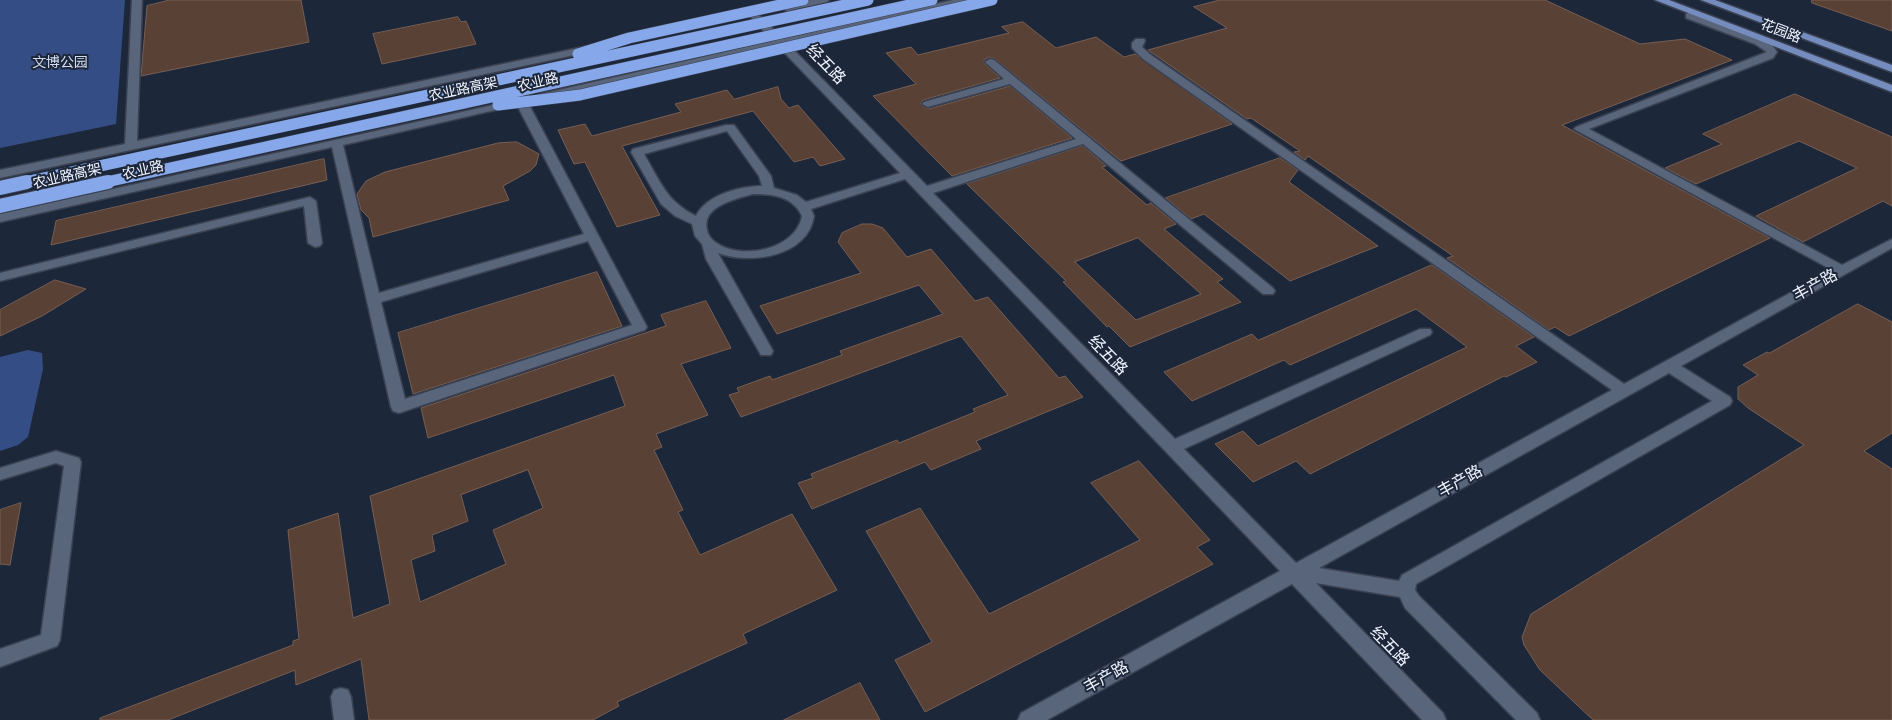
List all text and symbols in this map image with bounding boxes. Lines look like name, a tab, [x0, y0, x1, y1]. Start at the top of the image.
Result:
street label: 花园路	[1758, 16, 1804, 46]
street label: 经五路	[802, 40, 850, 88]
park label: 文博公园	[32, 54, 88, 70]
street label: 农业路	[516, 69, 560, 95]
street label: 农业路高架	[427, 74, 499, 104]
street label: 农业路	[121, 157, 165, 183]
street label: 农业路高架	[31, 160, 103, 192]
street label: 丰产路	[1789, 265, 1841, 305]
street label: 经五路	[1084, 331, 1132, 379]
street label: 丰产路	[1434, 461, 1486, 501]
street label: 经五路	[1366, 622, 1414, 670]
street label: 丰产路	[1080, 657, 1132, 697]

